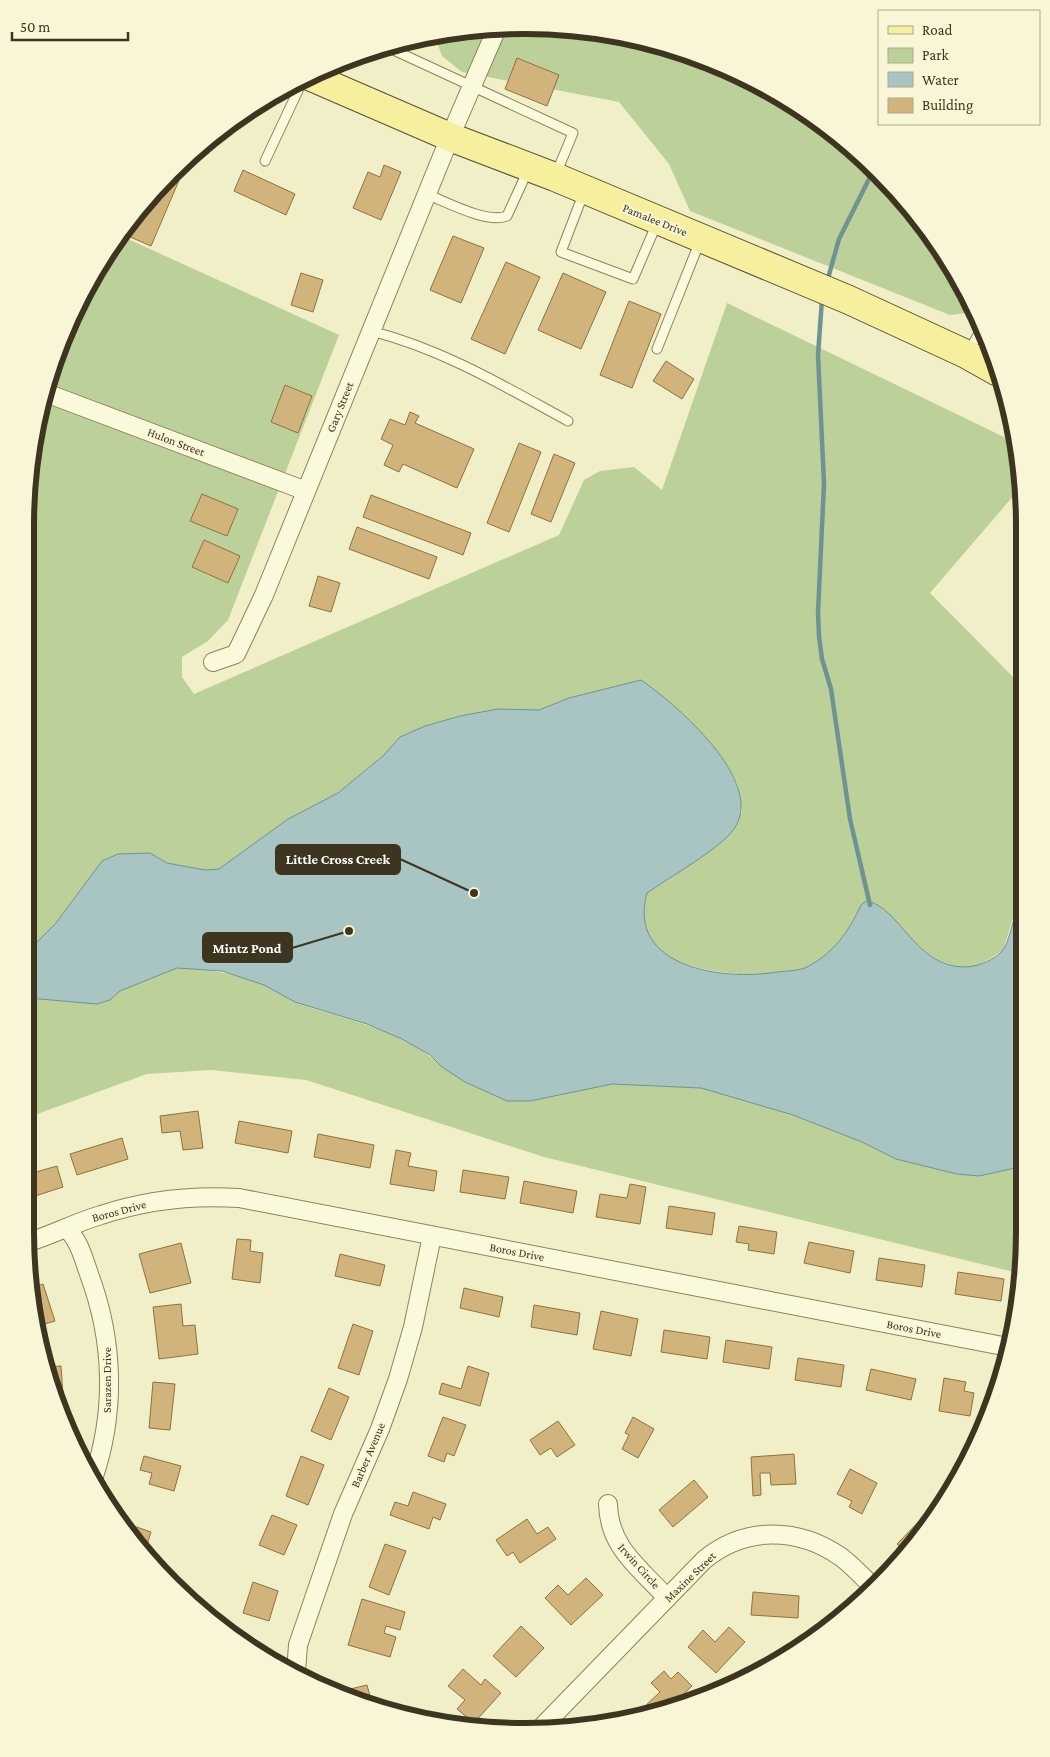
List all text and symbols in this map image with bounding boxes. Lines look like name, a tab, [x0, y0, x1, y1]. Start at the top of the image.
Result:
scale bar	[12, 10, 129, 42]
legend	[878, 10, 1040, 125]
text: 50 m	[20, 19, 50, 35]
text: Road	[922, 22, 953, 38]
text: Park	[922, 47, 949, 63]
text: Water	[922, 72, 959, 88]
text: Building	[922, 97, 973, 114]
street label: Pamalee Drive	[621, 201, 689, 239]
street label: Gary Street	[324, 379, 357, 434]
street label: Hulon Street	[145, 425, 208, 460]
callout: Little Cross Creek	[276, 845, 400, 874]
text: Little Cross Creek	[286, 851, 391, 867]
callout: Mintz Pond	[203, 933, 292, 962]
text: Mintz Pond	[213, 940, 282, 956]
street label: Boros Drive	[90, 1197, 148, 1225]
street label: Boros Drive	[488, 1240, 546, 1264]
street label: Boros Drive	[885, 1317, 943, 1341]
street label: Sarazen Drive	[100, 1347, 114, 1413]
street label: Barber Avenue	[348, 1420, 388, 1490]
street label: Irwin Circle	[615, 1540, 663, 1592]
street label: Maxine Street	[661, 1548, 719, 1605]

